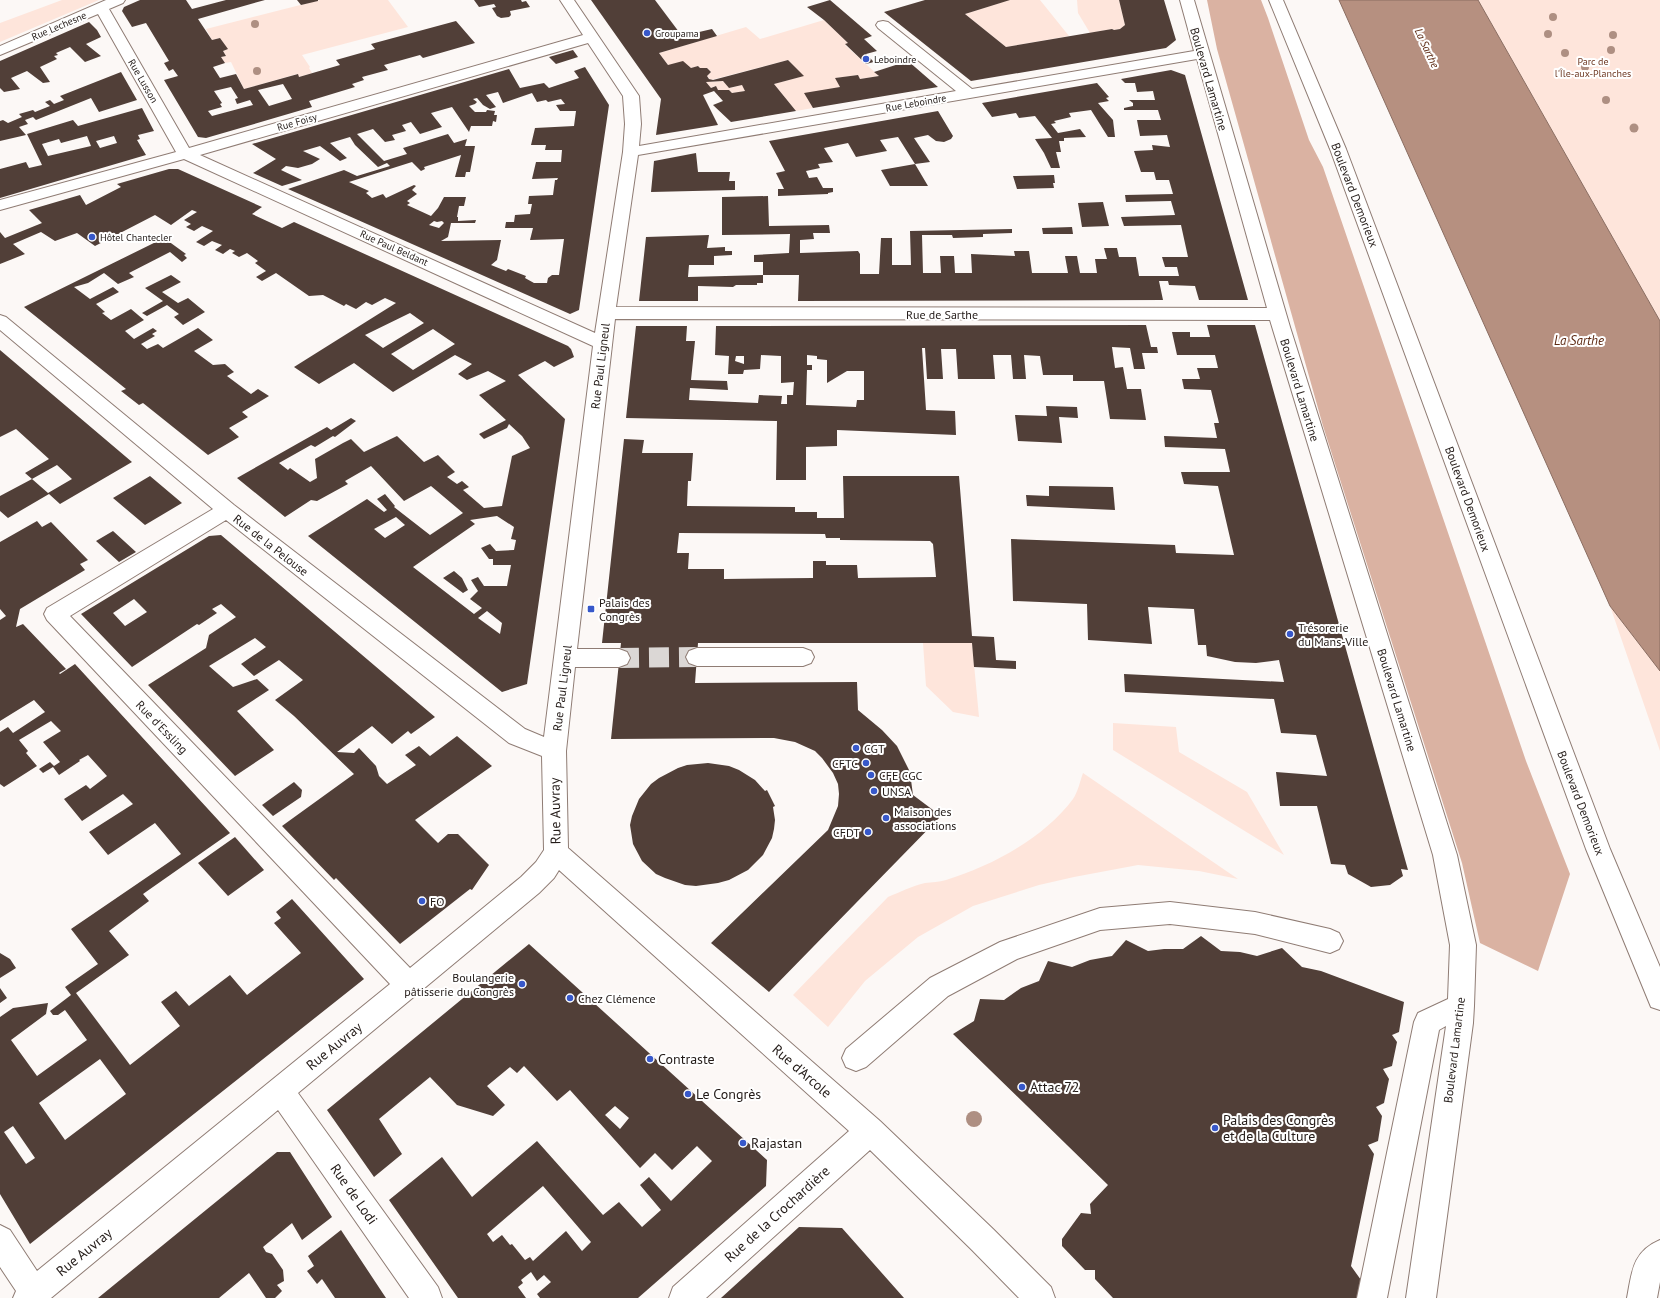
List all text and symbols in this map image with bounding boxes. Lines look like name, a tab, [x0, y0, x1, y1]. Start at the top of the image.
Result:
street label: Rue Lechesne	[30, 9, 88, 43]
street label: Boulevard Lamartine	[1187, 26, 1231, 132]
water label: La Sarthe	[1412, 26, 1442, 70]
place label: Groupama	[655, 27, 699, 40]
marker: Groupama	[642, 28, 652, 38]
place label: Leboindre	[874, 53, 916, 66]
marker: Leboindre	[861, 54, 871, 64]
park label: Parc de l'Île-aux-Planches	[1555, 55, 1631, 80]
street label: Rue Lusson	[125, 57, 161, 105]
street label: Rue Leboindre	[885, 91, 947, 115]
street label: Rue Foisy	[275, 110, 319, 134]
street label: Boulevard Demorieux	[1328, 141, 1382, 249]
street label: Rue Paul Beldant	[358, 227, 431, 269]
place label: Hôtel Chantecler	[100, 231, 172, 244]
marker: Hôtel Chantecler	[87, 232, 97, 242]
street label: Rue de Sarthe	[906, 307, 978, 322]
street label: Rue Paul Ligneul	[587, 322, 613, 410]
water label: La Sarthe	[1554, 332, 1604, 349]
street label: Boulevard Lamartine	[1277, 337, 1323, 443]
street label: Boulevard Demorieux	[1442, 444, 1494, 554]
street label: Rue de la Pelouse	[230, 511, 312, 579]
place label: Palais des Congrès	[599, 595, 650, 624]
marker: Palais des Congrès	[586, 604, 596, 614]
place label: Trésorerie du Mans-Ville	[1298, 620, 1368, 649]
marker: Trésorerie du Mans-Ville	[1285, 629, 1295, 639]
street label: Rue Paul Ligneul	[549, 644, 575, 732]
street label: Boulevard Lamartine	[1374, 647, 1420, 753]
street label: Rue d'Essling	[133, 697, 191, 757]
place label: CGT	[864, 741, 885, 756]
marker: CGT	[851, 743, 861, 753]
street label: Boulevard Demorieux	[1554, 749, 1608, 857]
place label: CFTC	[832, 756, 858, 771]
marker: CFTC	[861, 758, 871, 768]
place label: CFE CGC	[879, 768, 923, 783]
marker: CFE CGC	[866, 770, 876, 780]
street label: Rue Auvray	[545, 777, 565, 845]
place label: UNSA	[882, 784, 911, 799]
marker: UNSA	[869, 786, 879, 796]
place label: Maison des associations	[894, 804, 956, 833]
marker: Maison des associations	[881, 813, 891, 823]
place label: CFDT	[833, 825, 860, 840]
marker: CFDT	[863, 827, 873, 837]
place label: FO	[430, 894, 444, 909]
marker: FO	[417, 896, 427, 906]
place label: Boulangerie pâtisserie du Congrès	[404, 970, 514, 999]
marker: Boulangerie pâtisserie du Congrès	[517, 979, 527, 989]
place label: Chez Clémence	[578, 991, 656, 1006]
marker: Chez Clémence	[565, 993, 575, 1003]
street label: Boulevard Lamartine	[1440, 996, 1468, 1104]
street label: Rue Auvray	[302, 1018, 366, 1074]
street label: Rue d'Arcole	[769, 1040, 835, 1102]
place label: Contraste	[658, 1050, 715, 1068]
marker: Contraste	[645, 1054, 655, 1064]
place label: Attac 72	[1030, 1078, 1079, 1096]
marker: Attac 72	[1017, 1082, 1027, 1092]
place label: Le Congrès	[696, 1085, 761, 1103]
marker: Le Congrès	[683, 1089, 693, 1099]
place label: Palais des Congrès et de la Culture	[1223, 1111, 1334, 1145]
marker: Palais des Congrès et de la Culture	[1210, 1123, 1220, 1133]
place label: Rajastan	[751, 1134, 802, 1152]
marker: Rajastan	[738, 1138, 748, 1148]
street label: Rue de Lodi	[327, 1160, 381, 1228]
street label: Rue de la Crochardière	[721, 1162, 833, 1266]
street label: Rue Auvray	[52, 1224, 116, 1280]

